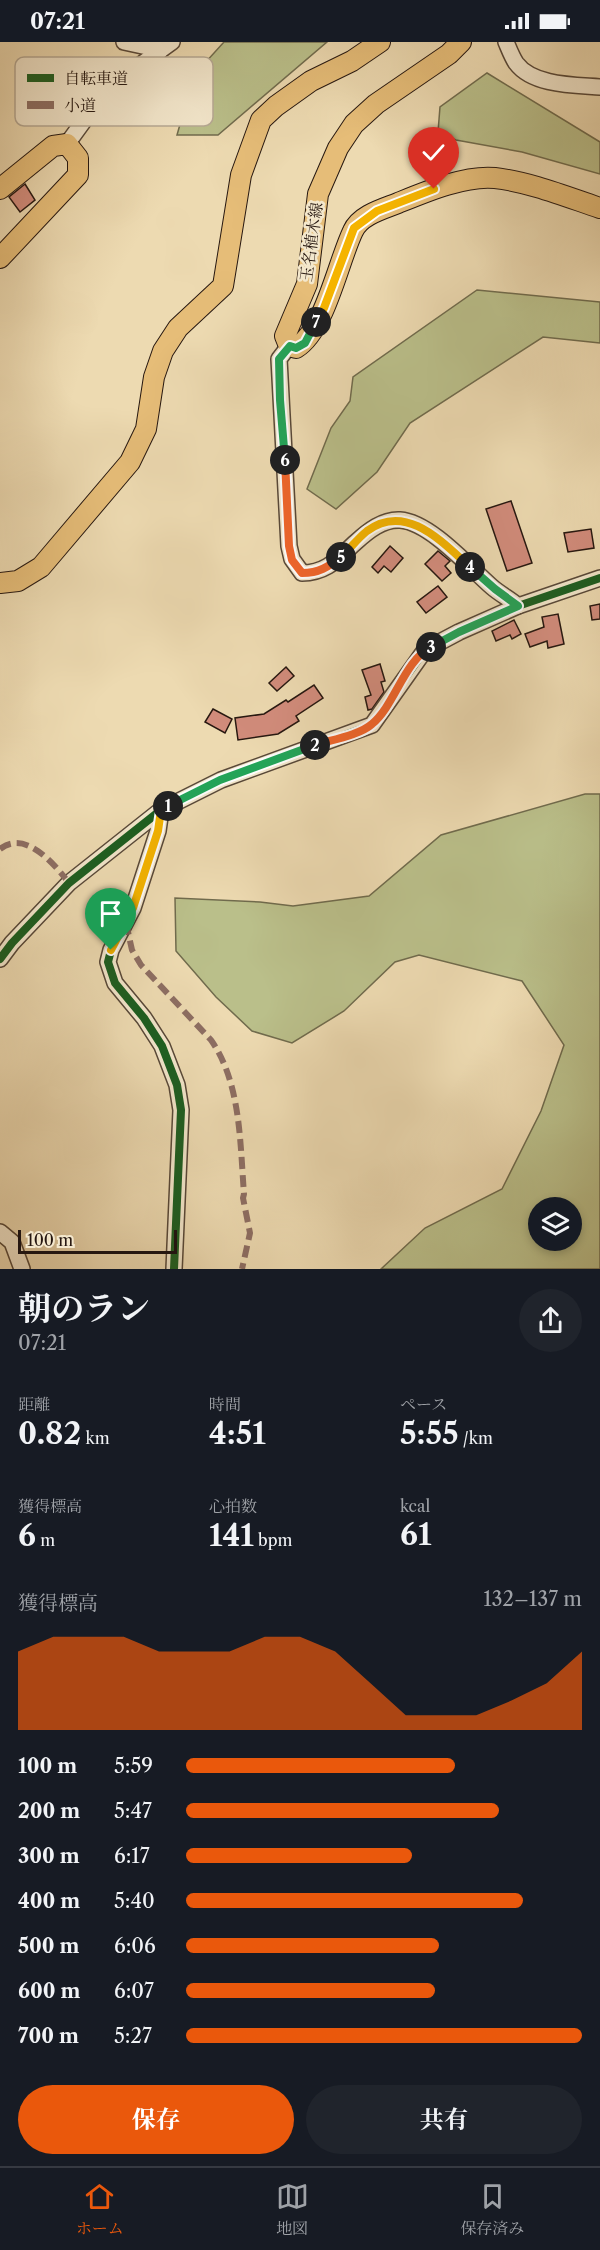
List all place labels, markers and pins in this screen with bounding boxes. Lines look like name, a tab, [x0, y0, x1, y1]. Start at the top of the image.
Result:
pin	[408, 127, 459, 189]
pin: 7	[301, 307, 331, 337]
pin: 6	[270, 445, 300, 475]
pin: 5	[326, 542, 356, 572]
pin: 4	[455, 552, 485, 582]
pin: 3	[416, 632, 446, 662]
pin: 2	[300, 730, 330, 760]
pin: 1	[153, 791, 183, 821]
pin	[85, 888, 136, 950]

